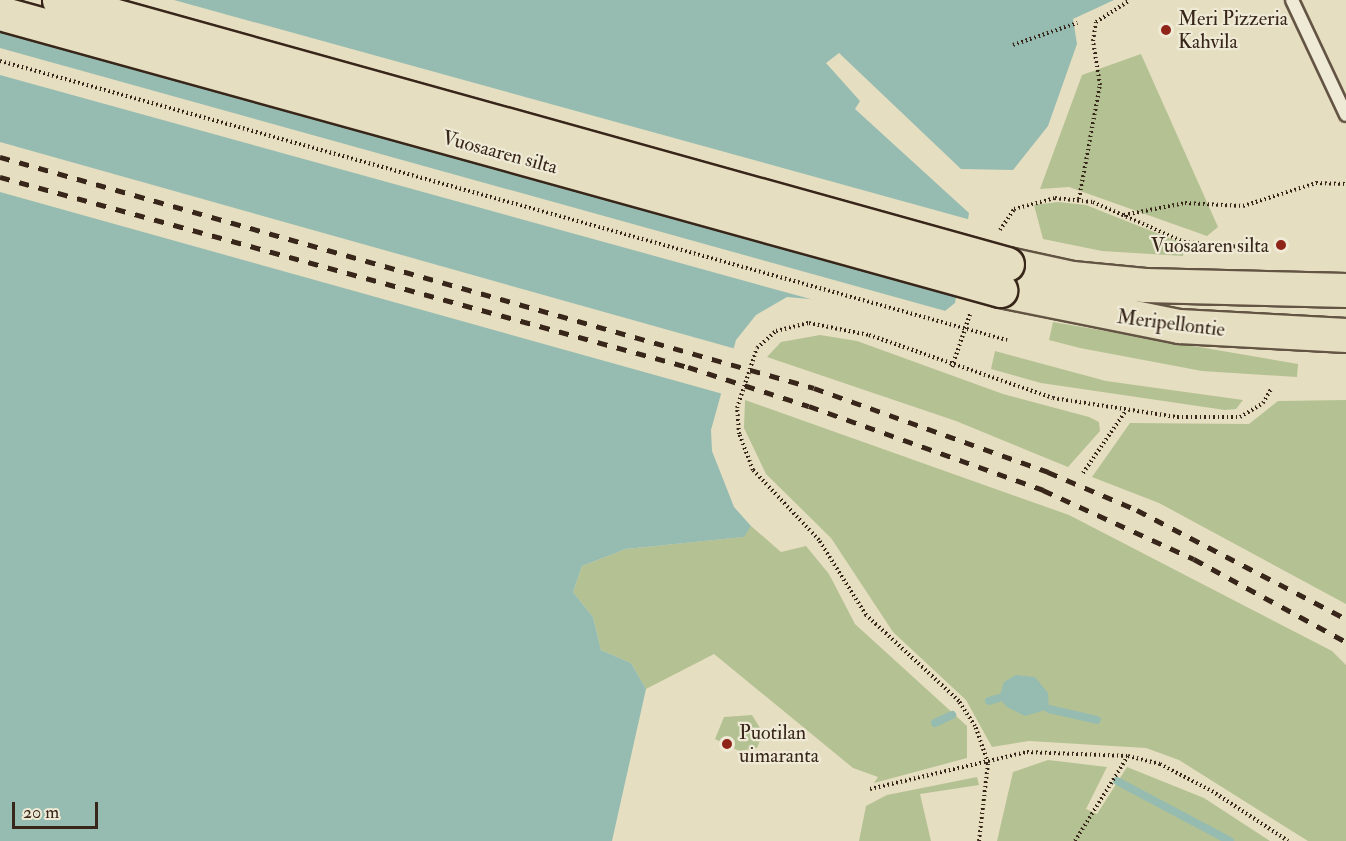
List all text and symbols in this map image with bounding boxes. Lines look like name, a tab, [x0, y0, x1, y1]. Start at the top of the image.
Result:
place label: Meri Pizzeria Kahvila	[1178, 6, 1288, 53]
marker: Meri Pizzeria Kahvila	[1159, 23, 1173, 37]
street label: Vuosaaren silta	[440, 125, 560, 179]
place label: Vuosaaren silta	[1151, 233, 1269, 257]
marker: Vuosaaren silta	[1274, 238, 1288, 252]
street label: Meripellontie	[1116, 304, 1226, 342]
place label: Puotilan uimaranta	[739, 720, 819, 767]
marker: Puotilan uimaranta	[720, 737, 734, 751]
scale bar	[15, 790, 100, 828]
text: 20 m	[23, 801, 59, 824]

